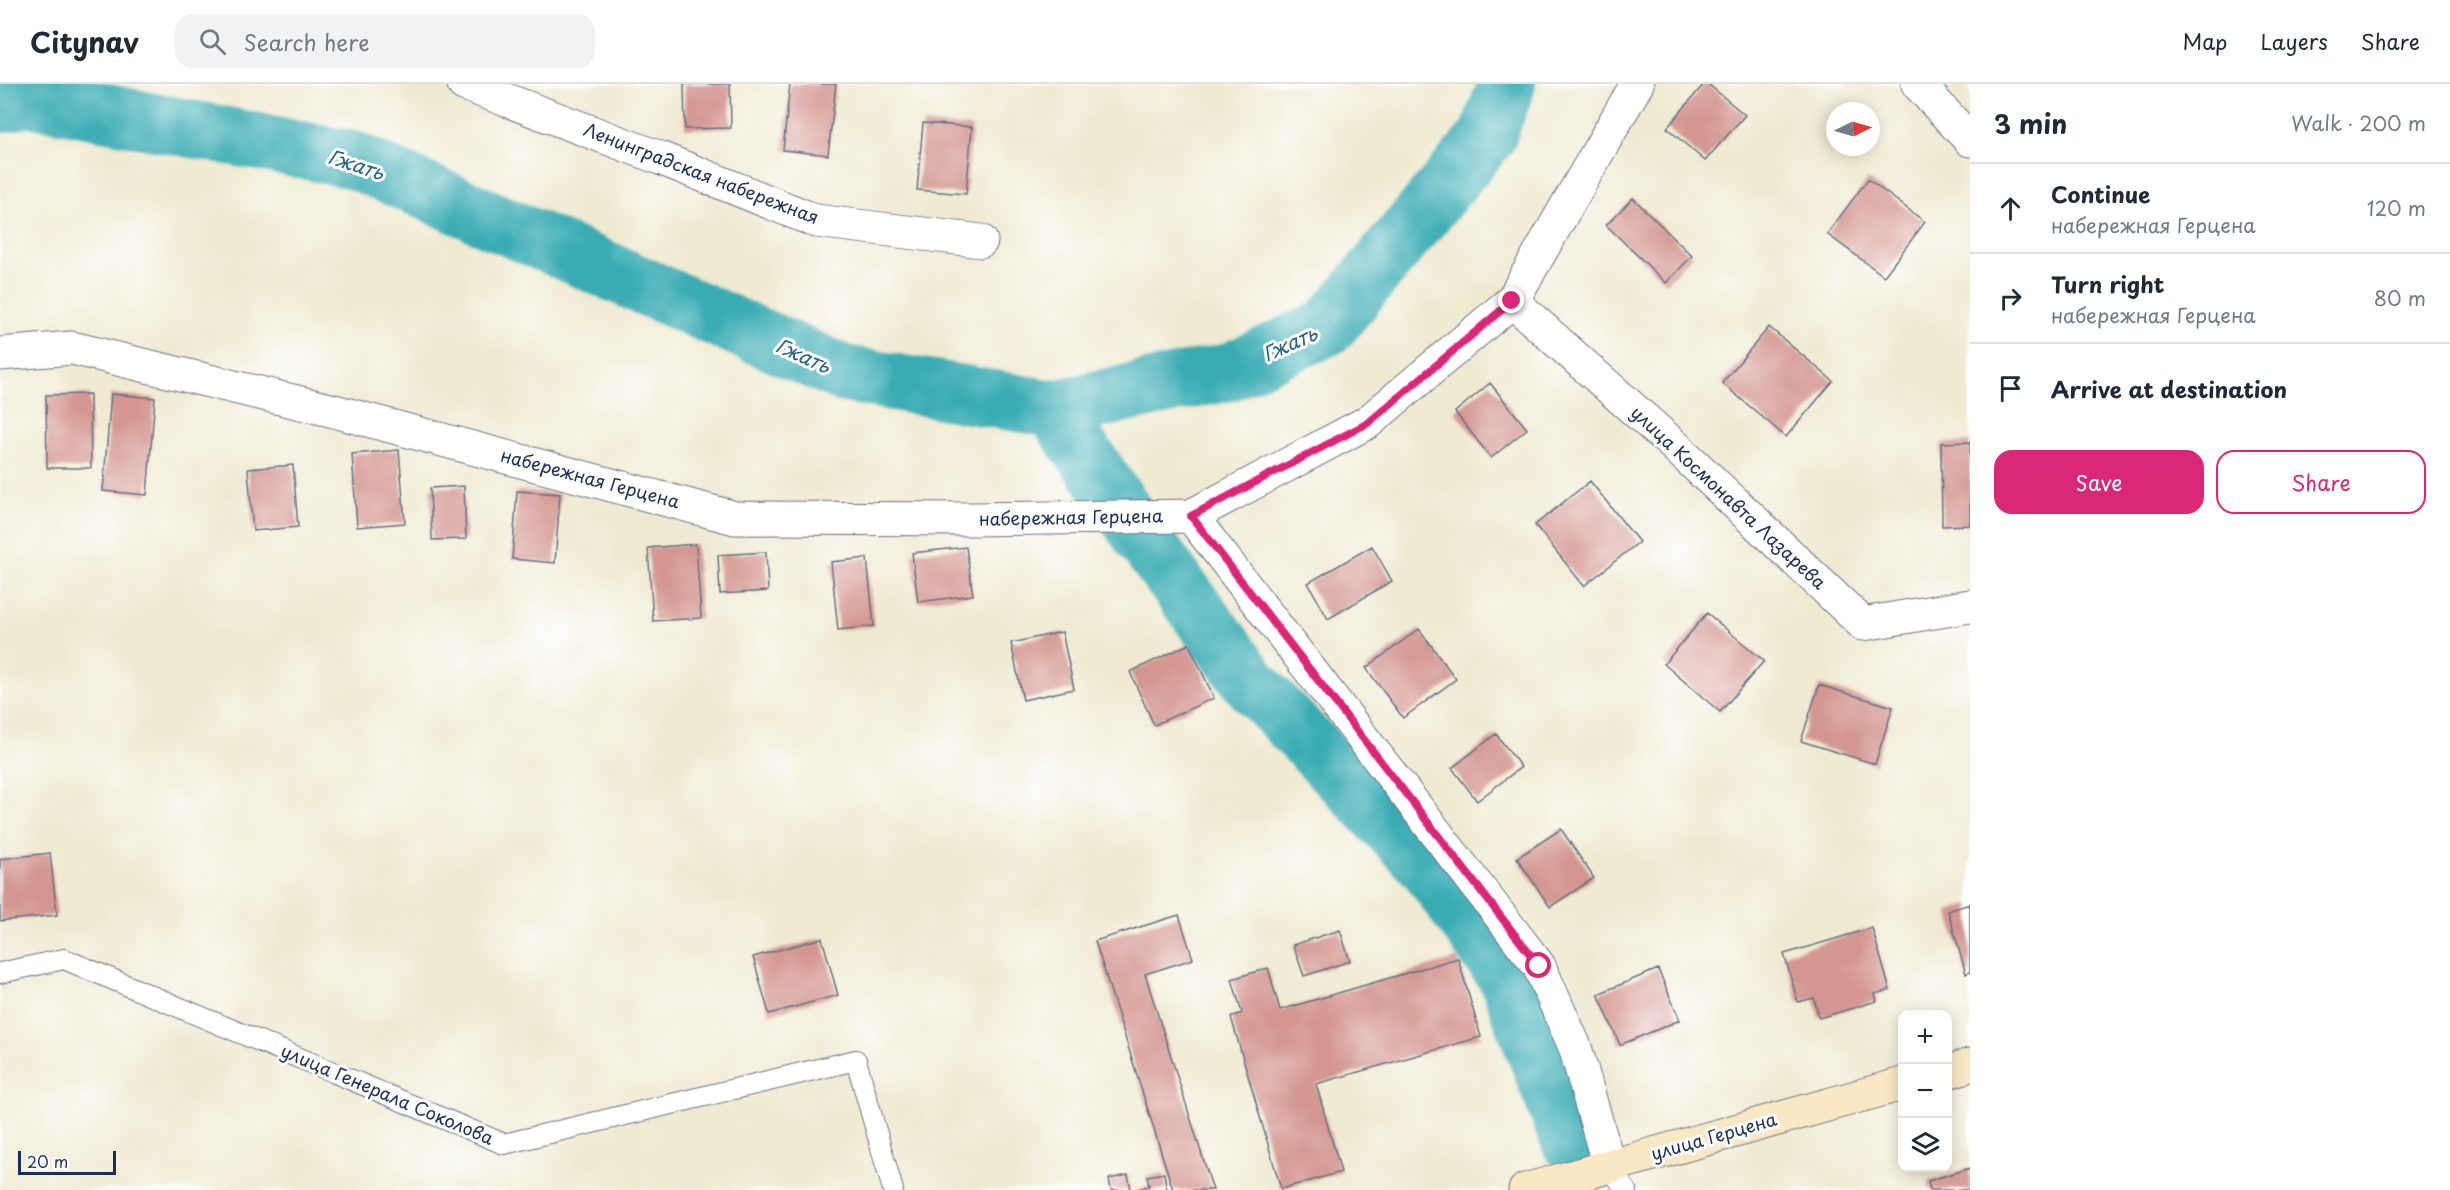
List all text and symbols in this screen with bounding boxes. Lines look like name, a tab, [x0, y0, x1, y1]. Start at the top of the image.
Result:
search box	[175, 14, 595, 68]
text: Citynav	[30, 20, 139, 63]
icon: search	[196, 25, 229, 58]
text: Search here	[244, 25, 370, 58]
text: Map	[2183, 25, 2227, 57]
text: Layers	[2260, 25, 2328, 57]
text: Share	[2361, 25, 2420, 57]
north arrow	[1826, 102, 1880, 156]
text: 3 min	[1994, 104, 2067, 143]
text: Walk · 200 m	[2291, 108, 2426, 138]
street label: Ленинградская набережная	[580, 115, 823, 230]
water label: Гжать	[325, 141, 389, 187]
text: Continue	[2051, 177, 2150, 210]
icon: ahead	[1994, 192, 2027, 225]
text: 120 m	[2367, 193, 2426, 223]
text: набережная Герцена	[2051, 210, 2256, 240]
text: Turn right	[2051, 267, 2164, 300]
icon: right	[1994, 282, 2027, 315]
text: 80 m	[2374, 283, 2426, 313]
route end	[1498, 287, 1524, 313]
text: набережная Герцена	[2051, 300, 2256, 330]
water label: Гжать	[1258, 317, 1322, 368]
water label: Гжать	[771, 330, 836, 381]
icon: arrive	[1994, 372, 2027, 405]
text: Arrive at destination	[2051, 372, 2287, 405]
street label: улица Космонавта Лазарева	[1625, 399, 1833, 596]
street label: набережная Герцена	[498, 441, 684, 515]
button: Save	[1994, 450, 2204, 514]
button: Share	[2216, 450, 2426, 514]
street label: набережная Герцена	[979, 501, 1164, 532]
route start	[1525, 952, 1551, 978]
map controls	[1898, 1010, 1952, 1172]
button: +	[1898, 1010, 1952, 1064]
street label: улица Генерала Соколова	[277, 1036, 499, 1151]
button: −	[1898, 1064, 1952, 1118]
street label: улица Герцена	[1647, 1104, 1781, 1166]
button: layers	[1898, 1118, 1952, 1172]
scale bar	[18, 1148, 116, 1176]
text: 20 m	[27, 1149, 68, 1173]

